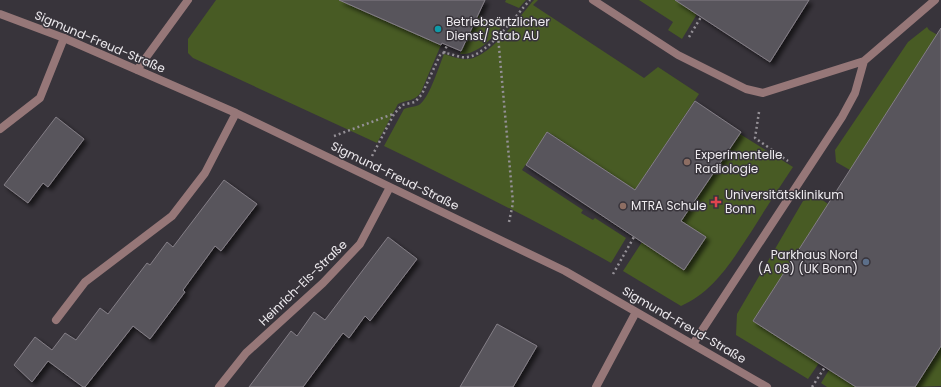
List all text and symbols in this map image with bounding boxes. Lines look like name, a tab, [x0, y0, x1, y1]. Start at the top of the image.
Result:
street label: Sigmund-Freud-Straße	[32, 6, 168, 77]
place label: Betriebsärtzlicher Dienst/ Stab AU	[446, 13, 550, 44]
marker: Betriebsärtzlicher Dienst/ Stab AU	[433, 24, 443, 34]
street label: Sigmund-Freud-Straße	[328, 137, 462, 214]
place label: Experimentelle Radiologie	[695, 146, 783, 177]
marker: Experimentelle Radiologie	[682, 157, 692, 167]
place label: Universitätsklinikum Bonn	[725, 186, 844, 217]
marker: Universitätsklinikum Bonn	[710, 196, 722, 208]
place label: MTRA Schule	[631, 197, 707, 214]
marker: MTRA Schule	[618, 201, 628, 211]
street label: Heinrich-Els-Straße	[255, 236, 351, 329]
place label: Parkhaus Nord (A 08) (UK Bonn)	[758, 246, 858, 277]
marker: Parkhaus Nord (A 08) (UK Bonn)	[861, 257, 871, 267]
street label: Sigmund-Freud-Straße	[619, 282, 749, 367]

